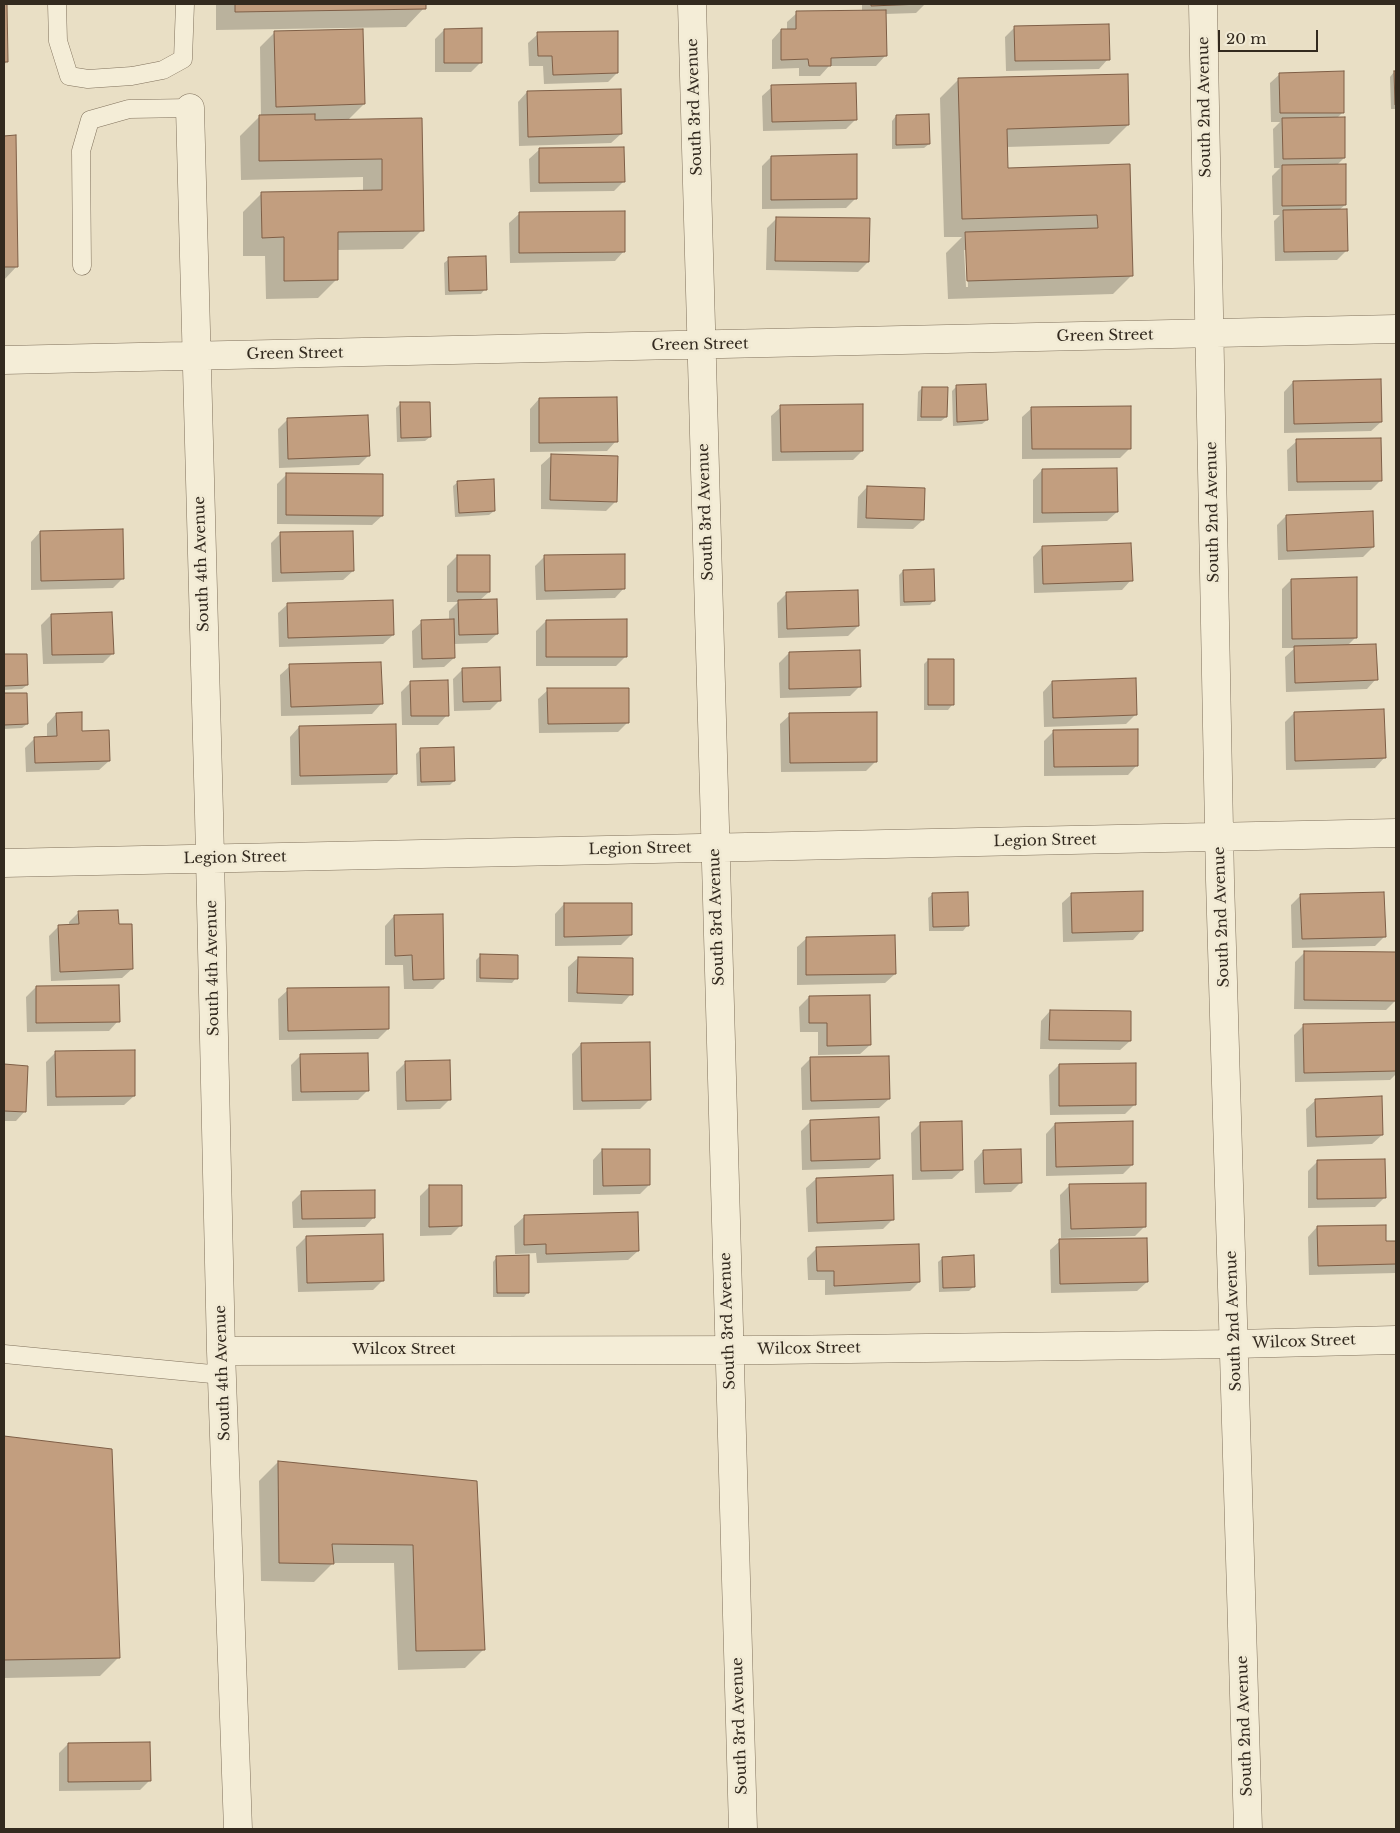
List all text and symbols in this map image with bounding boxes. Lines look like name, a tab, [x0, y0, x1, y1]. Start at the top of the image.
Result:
scale bar	[1220, 20, 1320, 52]
text: 20 m	[1226, 29, 1266, 48]
street label: South 2nd Avenue	[1195, 36, 1215, 178]
street label: South 3rd Avenue	[684, 38, 706, 176]
street label: Green Street	[1056, 326, 1154, 346]
street label: Green Street	[651, 335, 749, 355]
street label: Green Street	[246, 344, 344, 364]
street label: South 2nd Avenue	[1203, 441, 1223, 583]
street label: South 3rd Avenue	[695, 443, 717, 581]
street label: South 4th Avenue	[191, 496, 213, 632]
street label: Legion Street	[993, 831, 1097, 851]
street label: Legion Street	[588, 839, 692, 859]
street label: South 2nd Avenue	[1211, 846, 1233, 988]
street label: Legion Street	[183, 848, 287, 868]
street label: South 3rd Avenue	[706, 848, 728, 986]
street label: South 4th Avenue	[203, 900, 223, 1036]
street label: South 2nd Avenue	[1223, 1250, 1245, 1392]
street label: South 3rd Avenue	[717, 1252, 739, 1390]
street label: South 4th Avenue	[212, 1305, 234, 1441]
street label: Wilcox Street	[1252, 1331, 1356, 1353]
street label: Wilcox Street	[757, 1339, 861, 1359]
street label: Wilcox Street	[352, 1341, 456, 1359]
street label: South 2nd Avenue	[1234, 1655, 1256, 1797]
street label: South 3rd Avenue	[729, 1657, 751, 1795]

